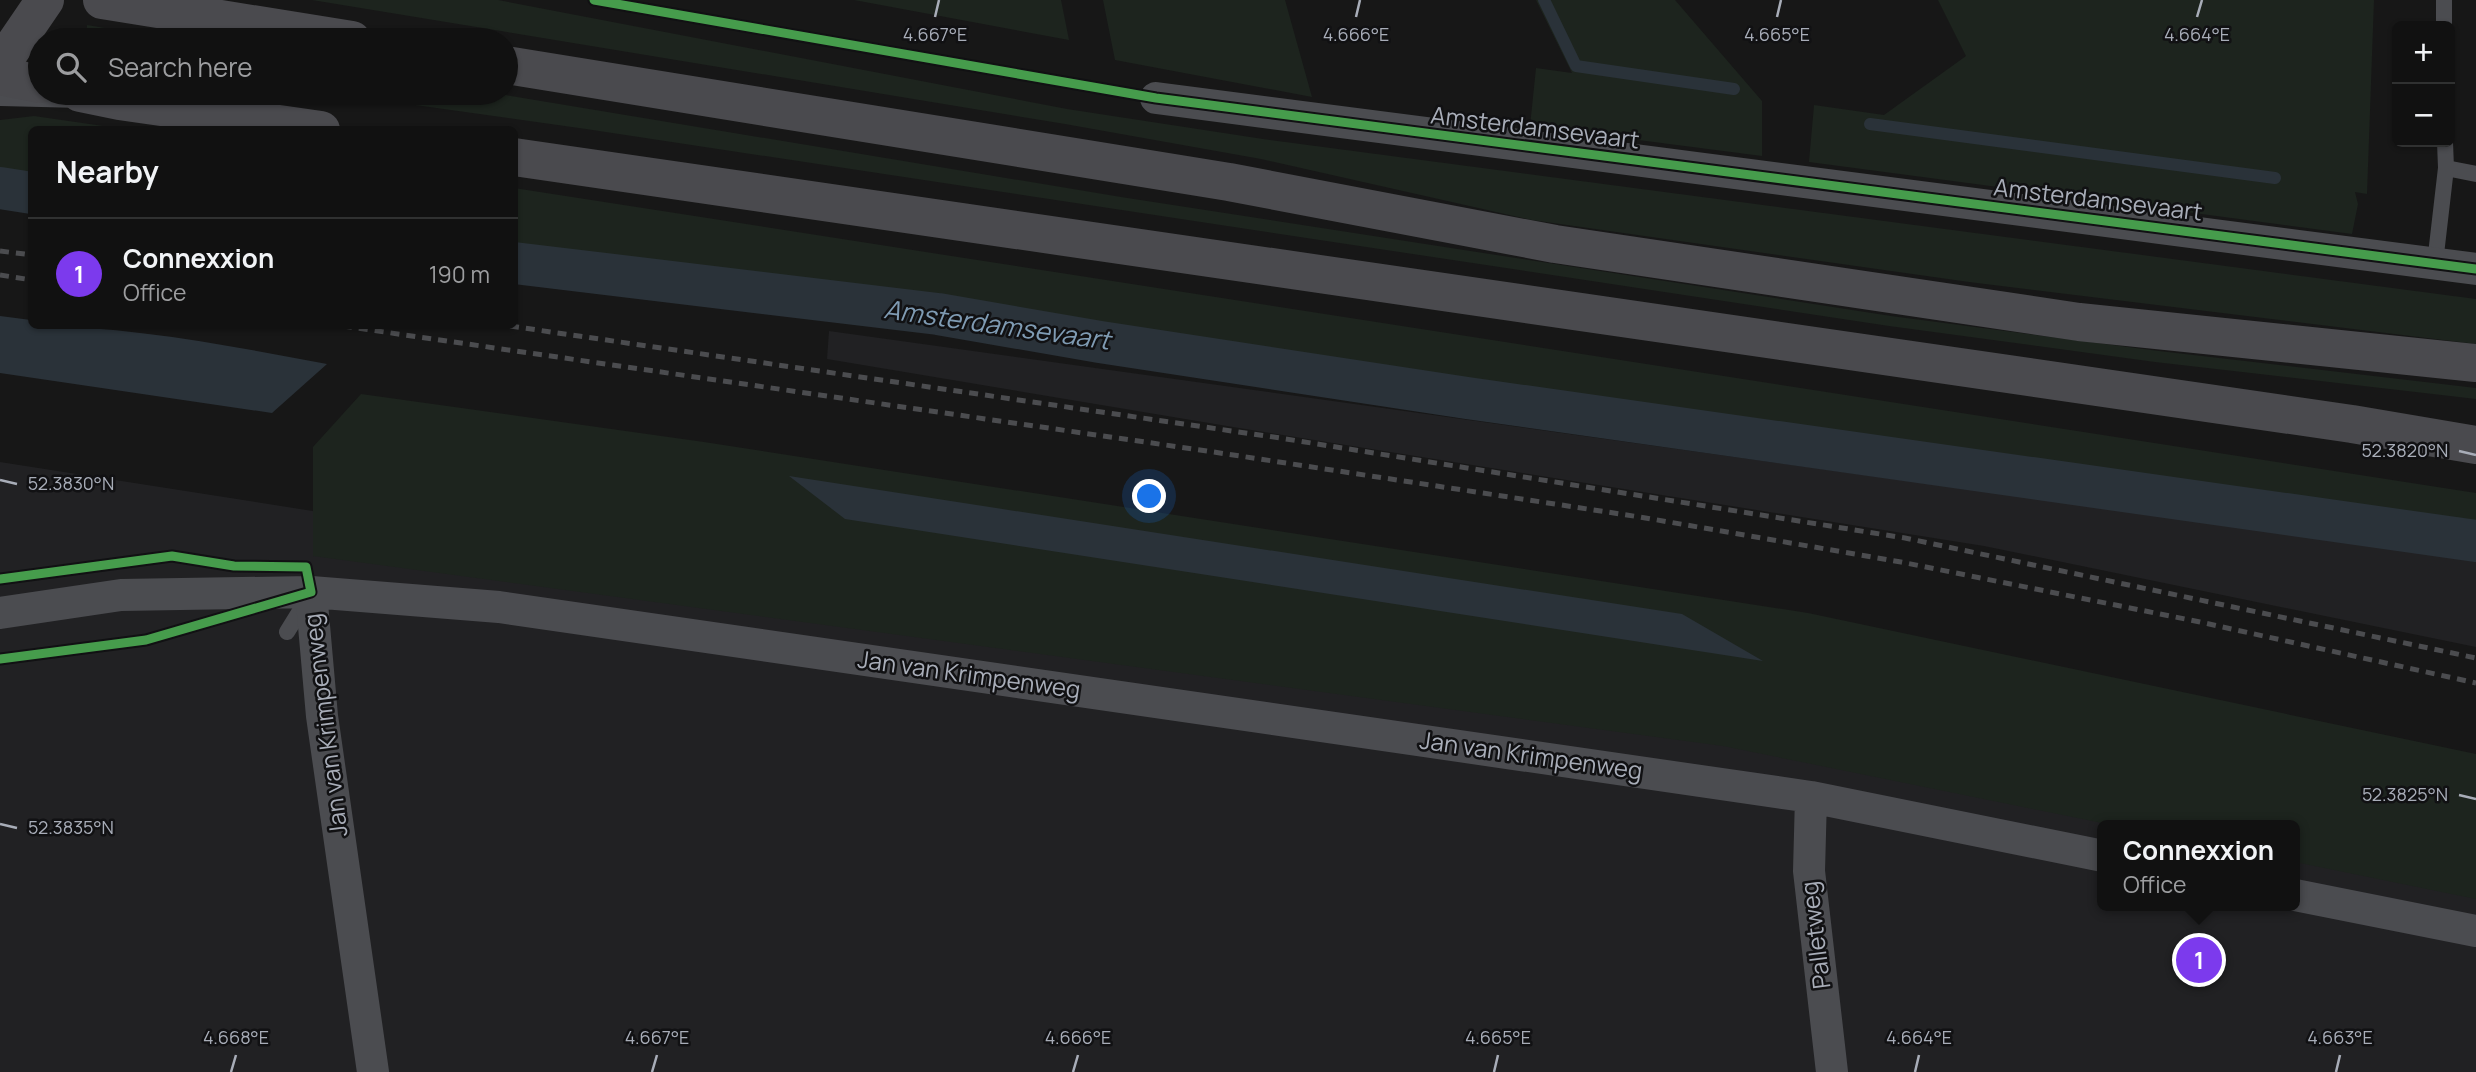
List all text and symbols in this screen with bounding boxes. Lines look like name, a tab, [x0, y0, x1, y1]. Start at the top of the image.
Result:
map controls	[2392, 21, 2455, 147]
button: +	[2392, 21, 2455, 84]
text: 4.667°E	[903, 22, 967, 46]
text: 4.666°E	[1323, 22, 1389, 46]
text: 4.665°E	[1744, 22, 1810, 46]
text: 4.664°E	[2164, 22, 2230, 46]
search box	[28, 28, 518, 105]
icon: search	[52, 48, 90, 86]
text: Search here	[108, 49, 253, 85]
button: −	[2392, 84, 2455, 147]
street label: Amsterdamsevaart	[1429, 97, 1642, 156]
text: Nearby	[56, 151, 159, 192]
street label: Amsterdamsevaart	[1992, 169, 2205, 228]
text: Connexxion	[123, 240, 274, 276]
text: 1	[74, 258, 84, 290]
text: 190 m	[429, 258, 490, 290]
text: Office	[123, 276, 186, 308]
water label: Amsterdamsevaart	[882, 290, 1115, 358]
text: 52.3820°N	[2362, 438, 2448, 462]
text: 52.3830°N	[28, 471, 114, 495]
your location	[1132, 479, 1166, 513]
street label: Jan van Krimpenweg	[294, 612, 355, 839]
street label: Jan van Krimpenweg	[856, 642, 1083, 705]
street label: Jan van Krimpenweg	[1418, 723, 1645, 786]
text: 52.3825°N	[2362, 782, 2448, 806]
text: 52.3835°N	[28, 815, 114, 839]
popup	[2097, 820, 2300, 911]
text: Connexxion	[2123, 832, 2274, 868]
text: Office	[2123, 868, 2186, 900]
street label: Palletweg	[1792, 879, 1837, 991]
pin: 1	[2176, 934, 2222, 986]
text: 4.668°E	[203, 1025, 269, 1049]
text: 4.667°E	[625, 1025, 689, 1049]
text: 4.666°E	[1045, 1025, 1111, 1049]
text: 4.665°E	[1465, 1025, 1531, 1049]
text: 4.664°E	[1886, 1025, 1952, 1049]
text: 4.663°E	[2307, 1025, 2373, 1049]

